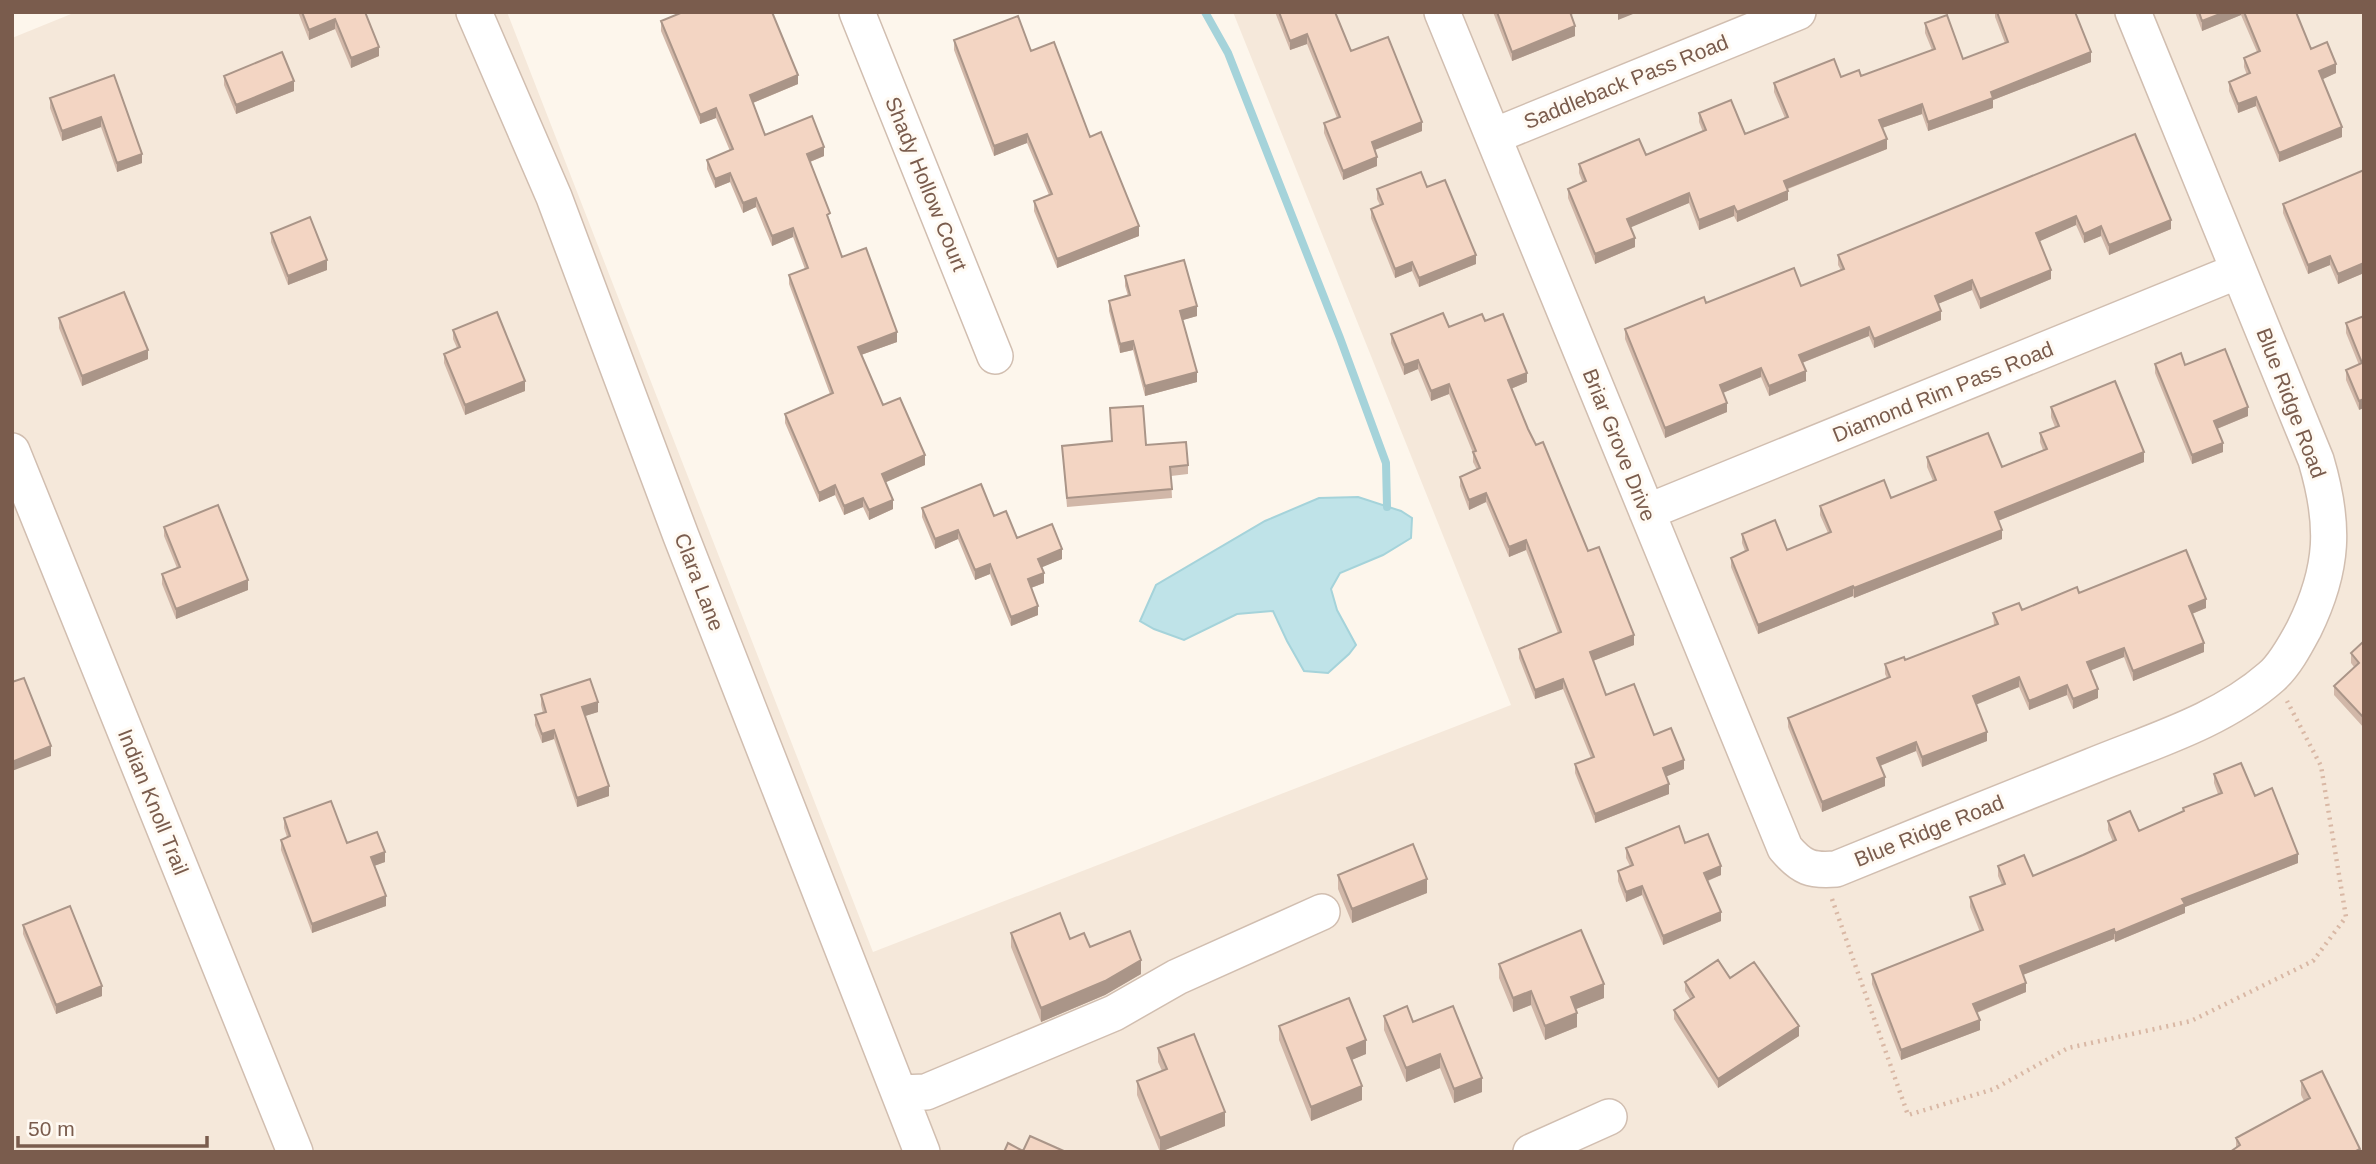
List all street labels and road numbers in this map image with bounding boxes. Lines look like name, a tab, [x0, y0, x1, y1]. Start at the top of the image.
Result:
street label: Saddleback Pass Road	[1520, 30, 1731, 133]
street label: Shady Hollow Court	[881, 93, 972, 274]
street label: Blue Ridge Road	[2252, 325, 2331, 481]
street label: Diamond Rim Pass Road	[1829, 337, 2056, 446]
street label: Briar Grove Drive	[1578, 365, 1661, 524]
street label: Clara Lane	[670, 530, 729, 634]
street label: Indian Knoll Trail	[114, 726, 193, 878]
street label: Blue Ridge Road	[1851, 790, 2007, 871]

